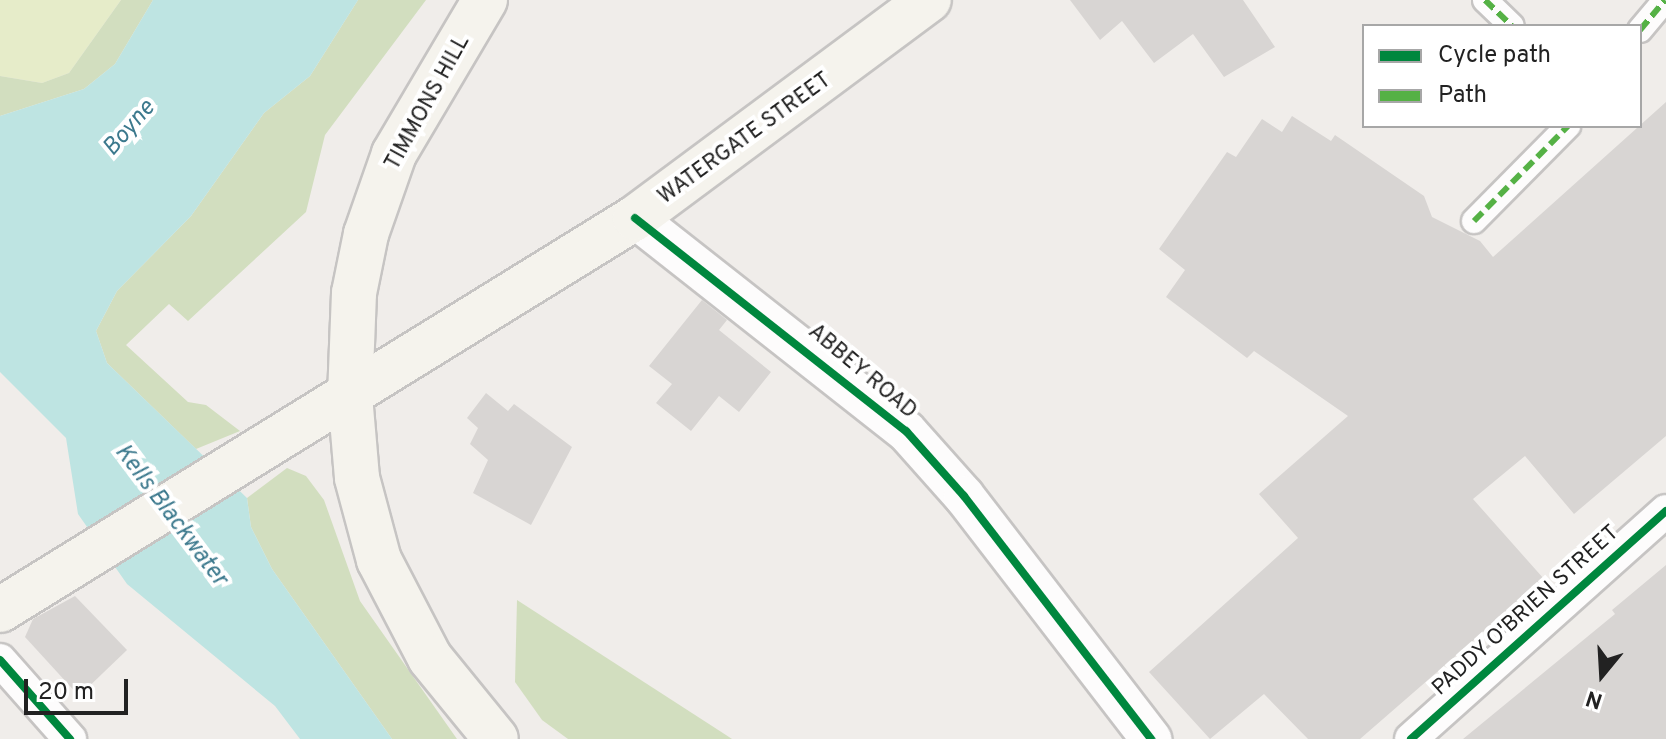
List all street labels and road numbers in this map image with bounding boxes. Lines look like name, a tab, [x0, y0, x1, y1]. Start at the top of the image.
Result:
street label: TIMMONS HILL	[380, 31, 476, 175]
street label: WATERGATE STREET	[653, 67, 837, 211]
street label: ABBEY ROAD	[802, 319, 922, 425]
street label: PADDY O'BRIEN STREET	[1427, 520, 1625, 702]

